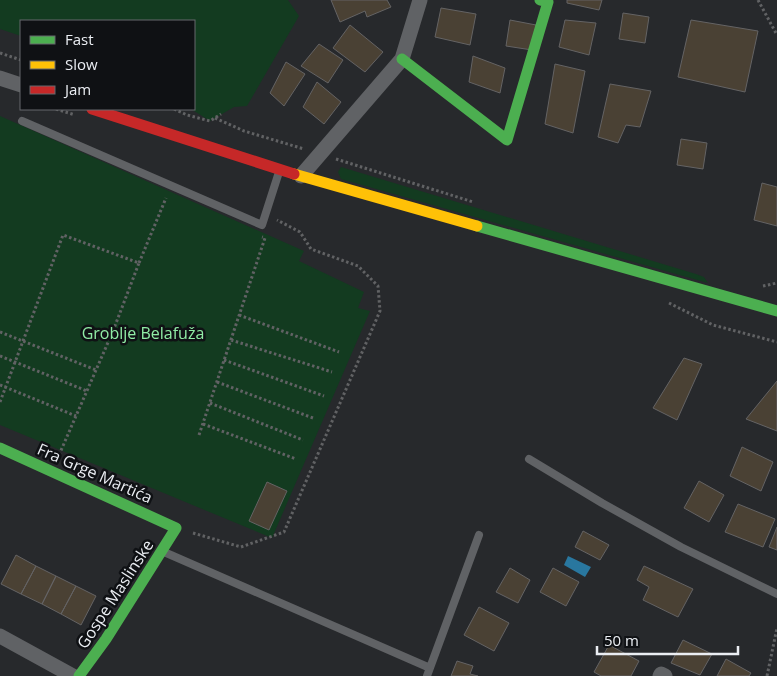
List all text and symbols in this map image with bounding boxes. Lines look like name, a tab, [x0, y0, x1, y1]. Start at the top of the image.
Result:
legend	[20, 20, 195, 110]
text: Fast	[65, 29, 94, 49]
text: Slow	[65, 54, 98, 74]
text: Jam	[63, 79, 91, 99]
park label: Groblje Belafuža	[82, 322, 204, 344]
street label: Fra Grge Martića	[34, 438, 156, 508]
street label: Gospe Maslinske	[72, 535, 158, 653]
scale bar	[597, 624, 738, 656]
text: 50 m	[604, 630, 639, 650]

